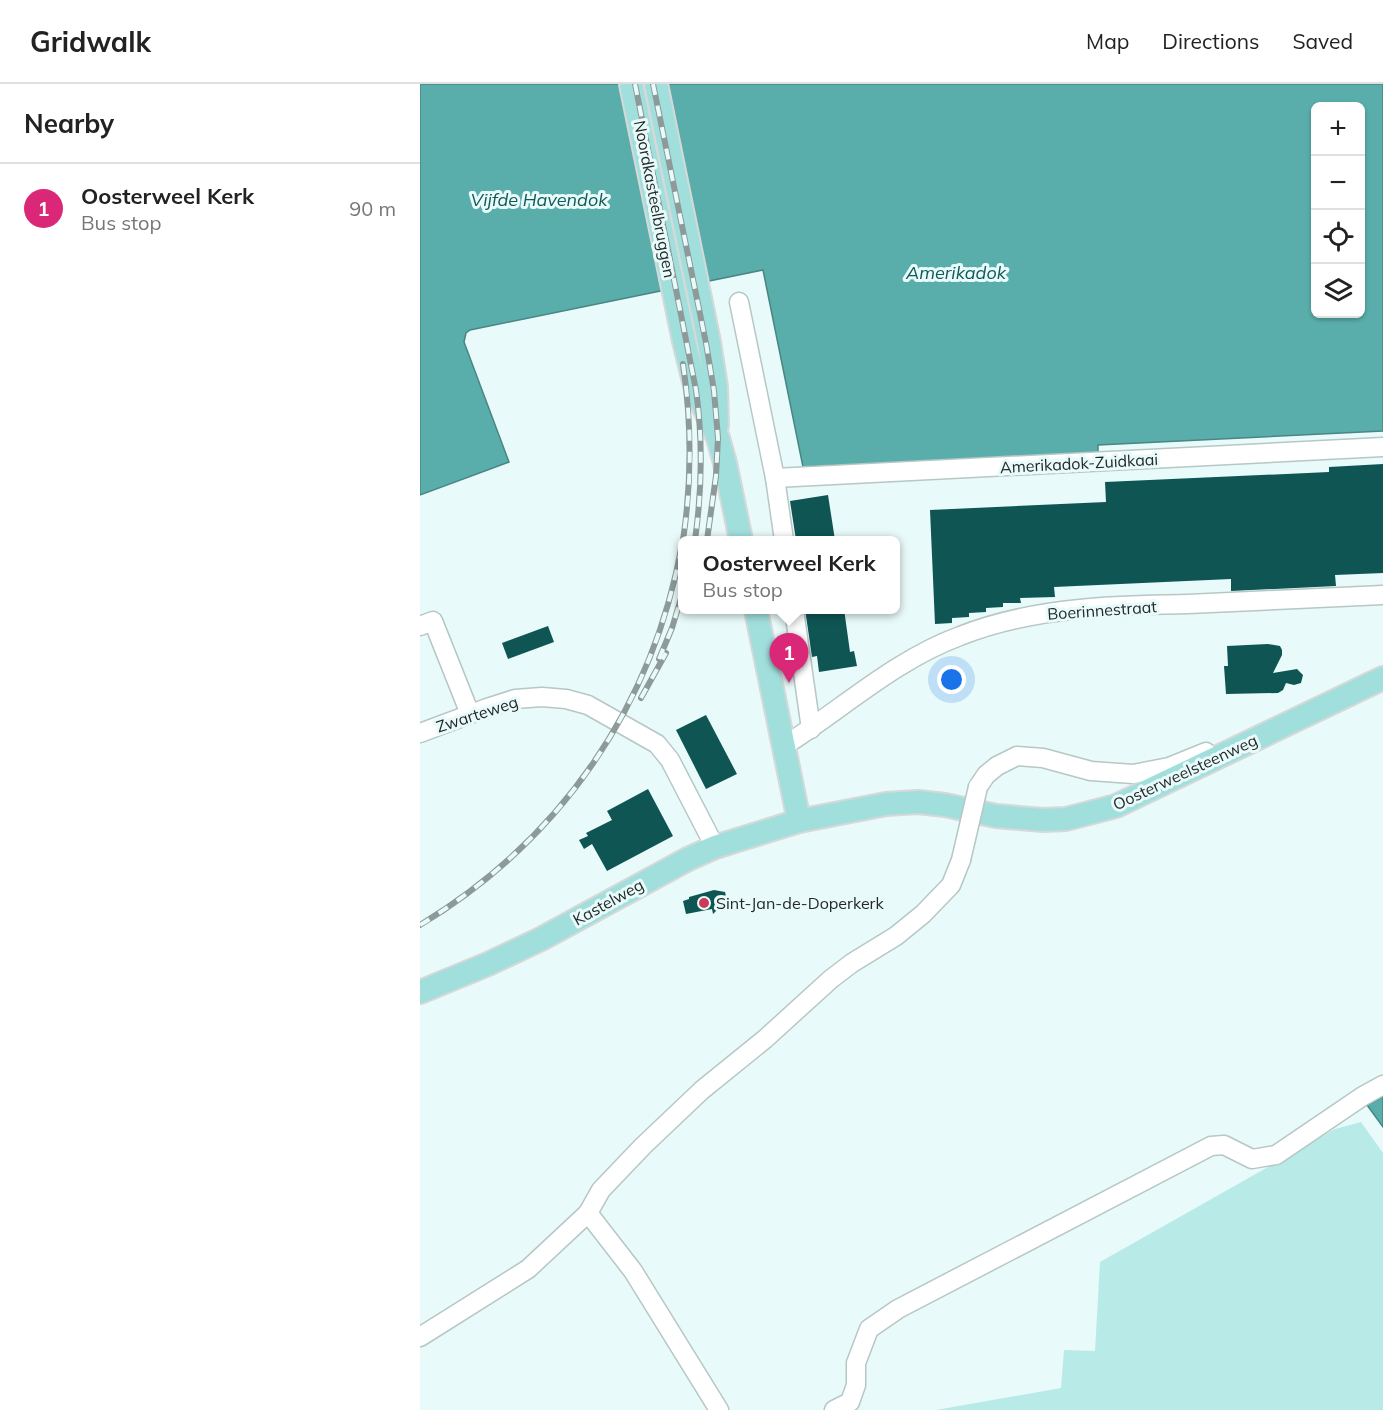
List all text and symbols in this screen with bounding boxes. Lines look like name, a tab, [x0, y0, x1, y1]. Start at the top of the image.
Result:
text: Gridwalk	[30, 24, 151, 59]
text: Map	[1086, 28, 1129, 54]
text: Directions	[1162, 28, 1259, 54]
text: Saved	[1292, 28, 1353, 54]
map controls	[1311, 102, 1365, 318]
button: +	[1311, 102, 1365, 156]
text: Nearby	[24, 107, 114, 140]
street label: Noordkasteelbruggen	[630, 119, 680, 279]
button: −	[1311, 156, 1365, 210]
text: Oosterweel Kerk	[81, 182, 254, 210]
water label: Vijfde Havendok	[471, 188, 608, 211]
text: 1	[38, 196, 50, 221]
text: 90 m	[349, 196, 396, 221]
text: Bus stop	[81, 210, 161, 235]
button: locate	[1311, 210, 1365, 264]
water label: Amerikadok	[905, 261, 1007, 284]
button: layers	[1311, 264, 1365, 318]
street label: Amerikadok-Zuidkaai	[999, 449, 1159, 477]
popup	[678, 536, 900, 614]
text: Oosterweel Kerk	[702, 549, 876, 577]
text: Bus stop	[702, 577, 783, 602]
street label: Boerinnestraat	[1047, 596, 1158, 624]
pin: 1	[770, 634, 808, 683]
your location	[937, 665, 966, 694]
street label: Zwarteweg	[434, 691, 520, 737]
street label: Oosterweelsteenweg	[1110, 730, 1260, 814]
street label: Kastelweg	[569, 874, 647, 930]
place label: Sint-Jan-de-Doperkerk	[716, 893, 884, 913]
marker: Sint-Jan-de-Doperkerk	[697, 896, 711, 910]

